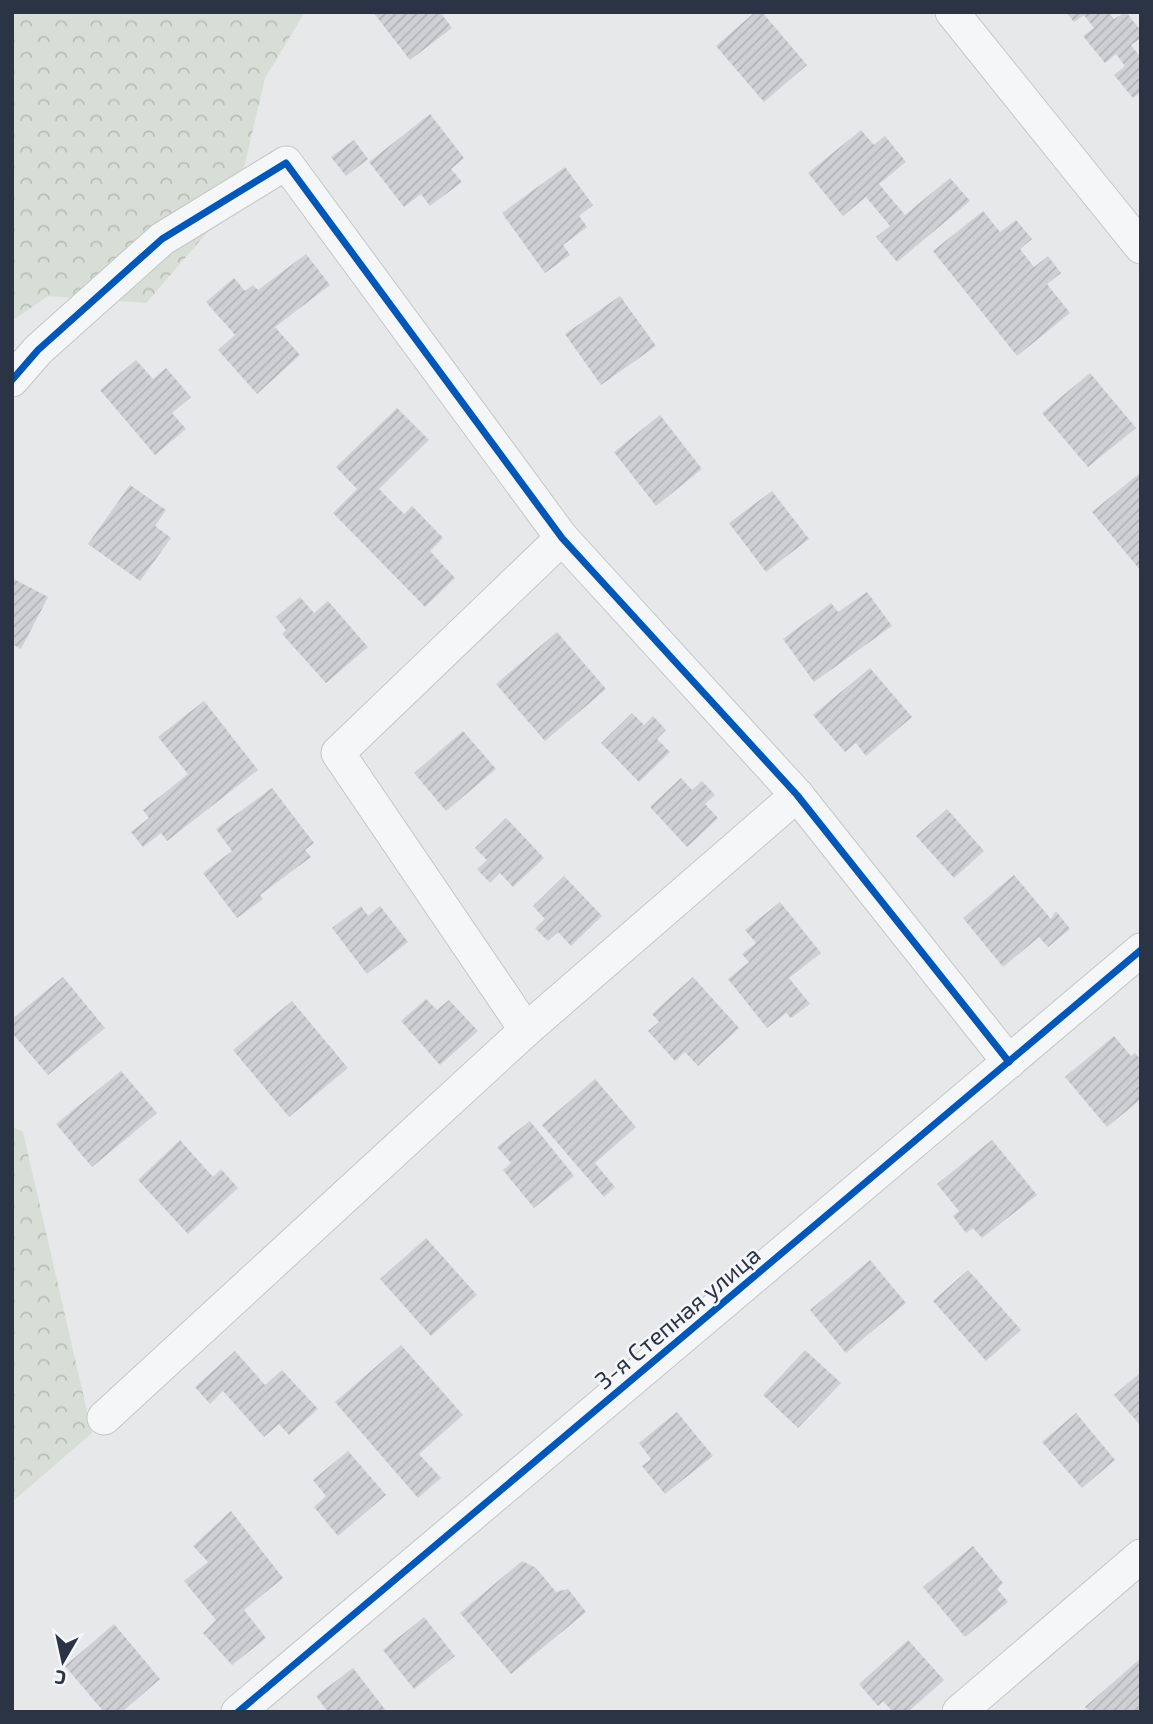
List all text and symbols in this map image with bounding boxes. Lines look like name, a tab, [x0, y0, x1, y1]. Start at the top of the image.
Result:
street label: 3-я Степная улица	[588, 1239, 766, 1395]
north arrow	[28, 1626, 98, 1696]
text: С	[53, 1666, 68, 1691]

